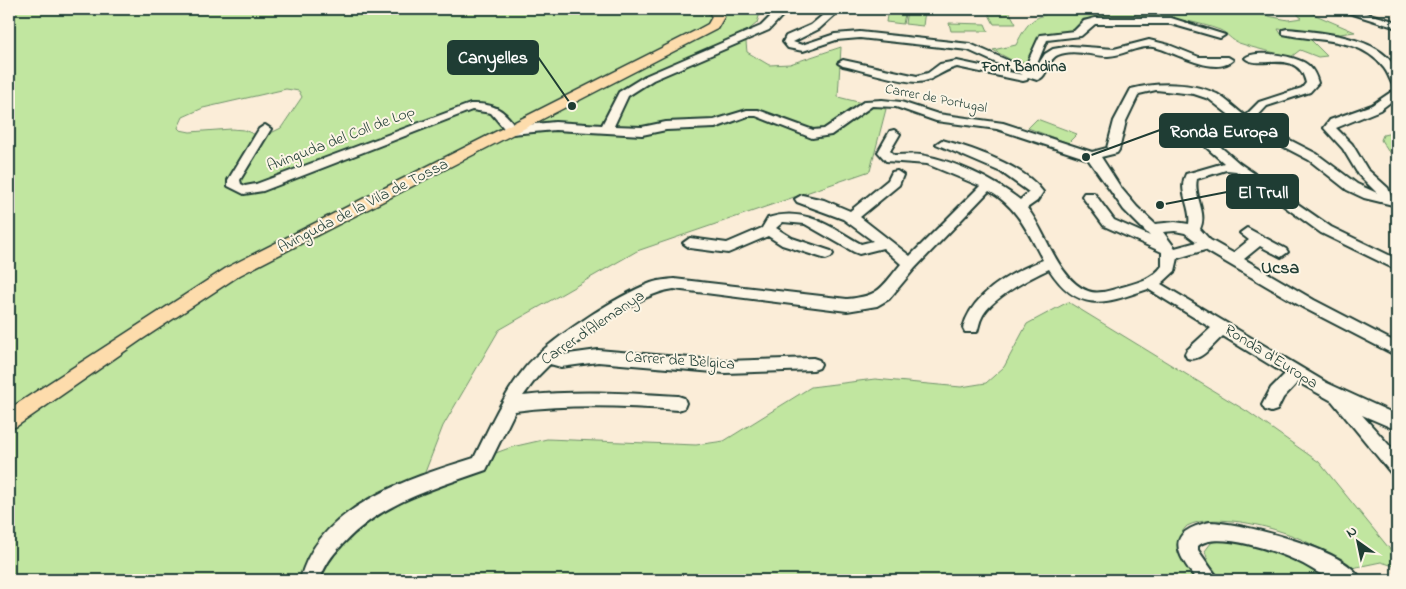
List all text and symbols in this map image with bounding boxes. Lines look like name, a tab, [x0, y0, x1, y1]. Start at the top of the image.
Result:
callout: Canyelles	[448, 41, 538, 74]
text: Canyelles	[458, 46, 528, 73]
district label: Font Bandina	[981, 56, 1066, 78]
street label: Carrer de Portugal	[883, 79, 989, 120]
street label: Avinguda del Coll de Lop	[264, 100, 419, 178]
callout: Ronda Europa	[1160, 114, 1288, 147]
text: Ronda Europa	[1170, 120, 1278, 146]
street label: Avinguda de la Vila de Tossa	[273, 152, 453, 260]
callout: El Trull	[1227, 175, 1298, 208]
text: El Trull	[1238, 181, 1288, 207]
district label: Ucsa	[1261, 256, 1299, 282]
street label: Carrer d'Alemanya	[536, 284, 650, 372]
street label: Ronda d'Europa	[1219, 319, 1323, 395]
street label: Carrer de Bèlgica	[624, 345, 736, 377]
north arrow	[1334, 516, 1384, 566]
text: N	[1342, 521, 1361, 544]

